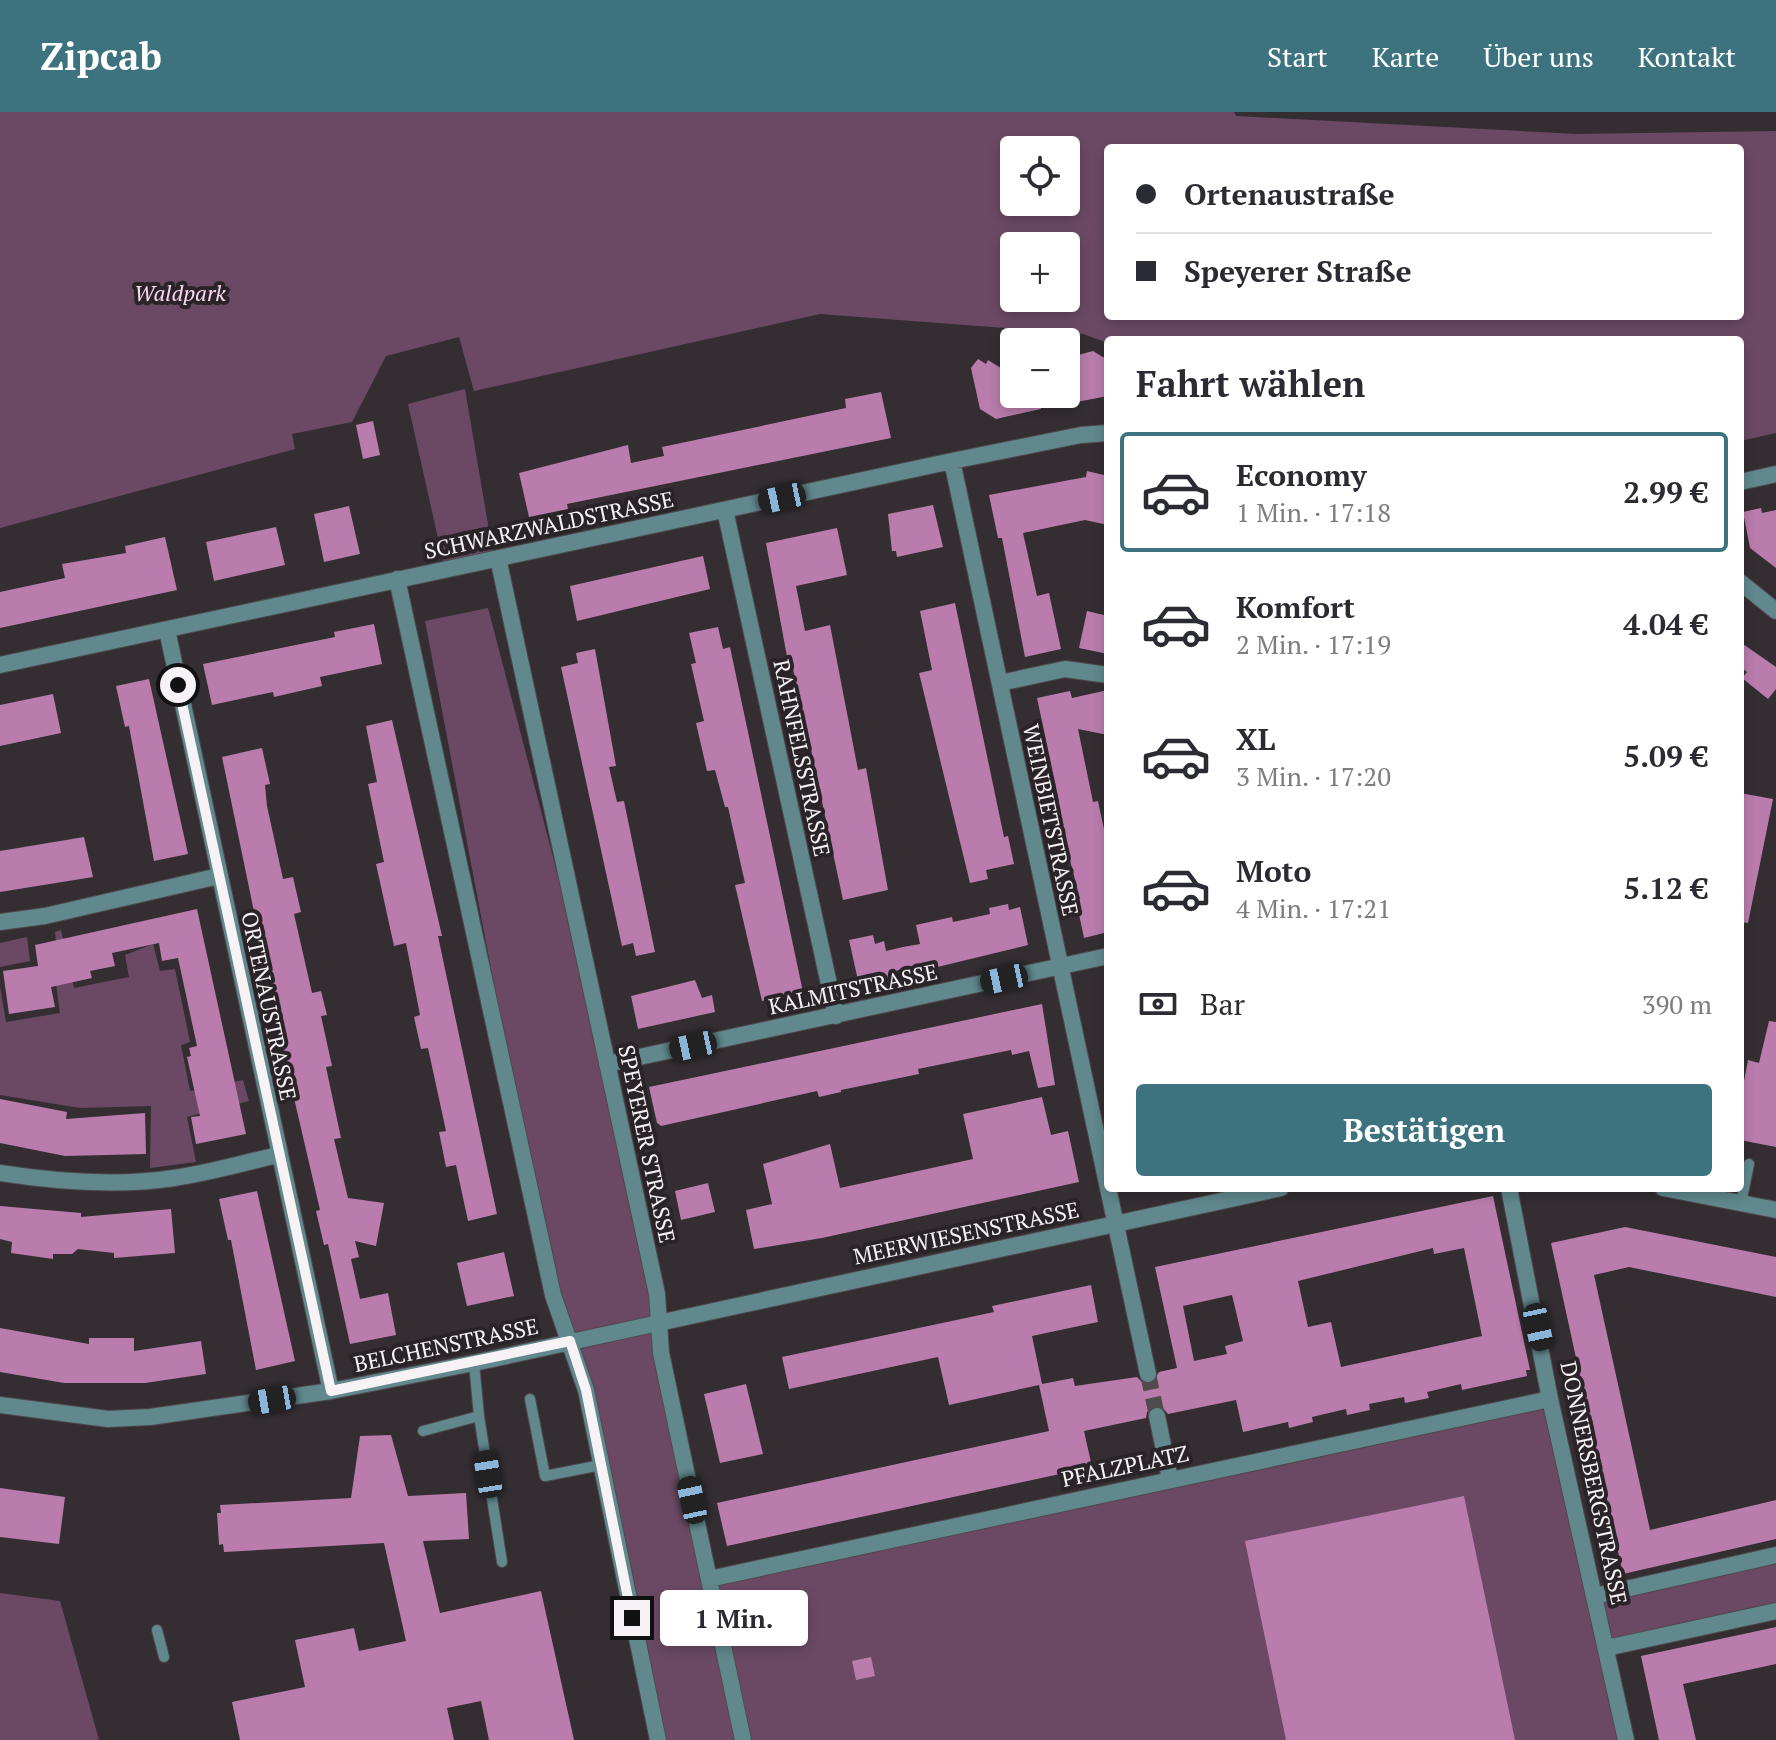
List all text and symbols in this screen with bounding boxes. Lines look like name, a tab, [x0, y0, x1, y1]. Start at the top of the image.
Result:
text: Zipcab	[40, 31, 162, 81]
text: Start	[1267, 38, 1328, 75]
text: Karte	[1372, 38, 1439, 75]
text: Über uns	[1483, 38, 1594, 75]
text: Kontakt	[1638, 38, 1736, 75]
map controls	[1000, 136, 1080, 408]
button: locate	[1000, 136, 1080, 216]
text: Ortenaustraße	[1184, 174, 1395, 214]
button: +	[1000, 232, 1080, 312]
text: Speyerer Straße	[1184, 251, 1412, 291]
park label: Waldpark	[134, 278, 226, 307]
button: −	[1000, 328, 1080, 408]
text: Fahrt wählen	[1136, 360, 1365, 407]
text: Economy	[1236, 455, 1367, 495]
icon: car	[1140, 456, 1212, 528]
text: 2.99 €	[1623, 472, 1708, 512]
car	[756, 481, 808, 515]
street label: SCHWARZWALDSTRASSE	[421, 484, 676, 565]
text: 1 Min. · 17:18	[1236, 495, 1391, 529]
text: Komfort	[1236, 587, 1355, 627]
icon: car	[1140, 588, 1212, 660]
text: 4.04 €	[1623, 604, 1708, 644]
text: 2 Min. · 17:19	[1236, 627, 1391, 661]
street label: RAHNFELSSTRASSE	[767, 657, 838, 859]
route start	[160, 667, 196, 703]
text: XL	[1236, 719, 1275, 759]
icon: car	[1140, 720, 1212, 792]
street label: WEINBIETSTRASSE	[1017, 721, 1086, 919]
text: 5.09 €	[1623, 736, 1708, 776]
text: 3 Min. · 17:20	[1236, 759, 1391, 793]
text: Moto	[1236, 851, 1311, 891]
icon: car	[1140, 852, 1212, 924]
text: 5.12 €	[1623, 868, 1708, 908]
text: 4 Min. · 17:21	[1236, 891, 1391, 925]
street label: ORTENAUSTRASSE	[235, 909, 304, 1103]
street label: KALMITSTRASSE	[766, 956, 940, 1021]
car	[978, 962, 1030, 996]
icon: cash	[1136, 982, 1180, 1026]
text: Bar	[1200, 984, 1245, 1024]
text: 390 m	[1642, 987, 1712, 1021]
car	[667, 1029, 719, 1063]
street label: SPEYERER STRASSE	[612, 1042, 683, 1246]
button: Bestätigen	[1136, 1084, 1712, 1176]
street label: MEERWIESENSTRASSE	[850, 1194, 1081, 1271]
car	[1521, 1301, 1555, 1353]
street label: BELCHENSTRASSE	[351, 1311, 541, 1378]
street label: DONNERSBERGSTRASSE	[1554, 1358, 1634, 1607]
car	[246, 1384, 298, 1416]
street label: PFALZPLATZ	[1059, 1438, 1191, 1493]
car	[472, 1448, 504, 1500]
car	[675, 1474, 709, 1526]
callout: 1 Min.	[660, 1590, 808, 1646]
route end	[614, 1600, 650, 1636]
text: 1 Min.	[695, 1601, 773, 1635]

